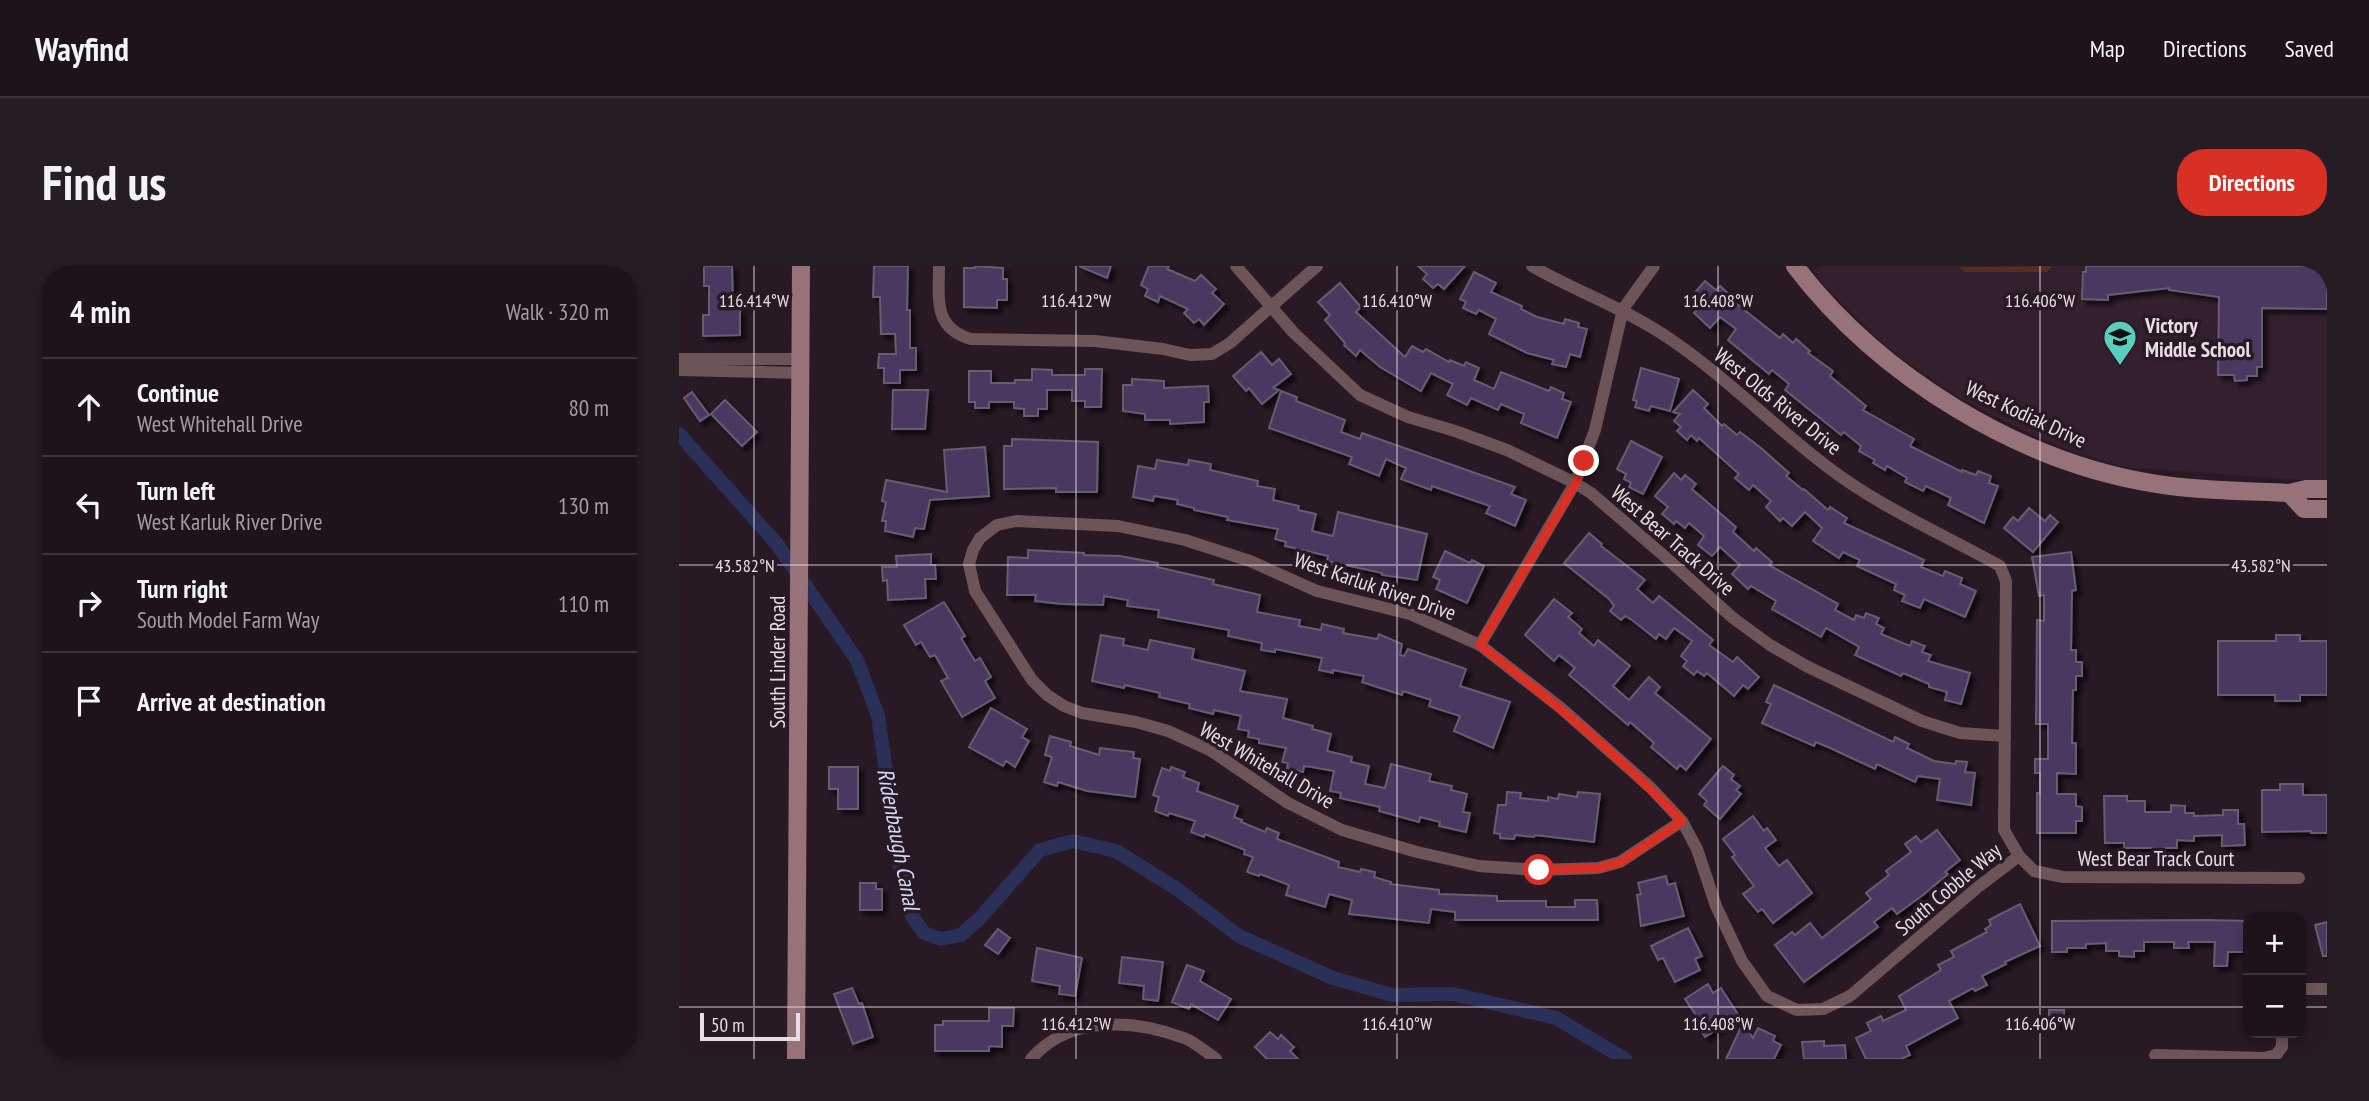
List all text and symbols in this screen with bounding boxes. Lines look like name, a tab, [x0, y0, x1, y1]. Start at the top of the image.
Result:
text: Wayfind	[35, 27, 129, 70]
text: Map	[2090, 33, 2125, 64]
text: Directions	[2163, 33, 2247, 64]
text: Saved	[2285, 33, 2334, 64]
button: Directions	[2177, 149, 2327, 216]
text: Find us	[42, 150, 166, 214]
text: 116.414°W	[719, 289, 789, 312]
text: 116.412°W	[1041, 289, 1111, 312]
text: 116.410°W	[1362, 289, 1432, 312]
text: 116.408°W	[1683, 289, 1753, 312]
text: 116.406°W	[2005, 289, 2075, 312]
text: 4 min	[70, 292, 131, 331]
text: Walk · 320 m	[506, 297, 609, 326]
place label: Victory Middle School	[2144, 312, 2251, 363]
school or university icon: Victory Middle School	[2101, 318, 2139, 367]
street label: West Olds River Drive	[1709, 341, 1847, 461]
street label: West Kodiak Drive	[1961, 374, 2091, 454]
text: Continue	[137, 376, 219, 409]
icon: ahead	[70, 388, 108, 426]
text: 80 m	[568, 393, 609, 422]
text: West Whitehall Drive	[137, 409, 303, 438]
route end	[1568, 445, 1599, 476]
text: Turn left	[137, 474, 215, 507]
street label: West Bear Track Drive	[1605, 479, 1741, 601]
icon: left	[70, 486, 108, 524]
text: 130 m	[558, 491, 609, 520]
text: West Karluk River Drive	[137, 507, 322, 536]
street label: West Karluk River Drive	[1291, 546, 1459, 626]
text: 43.582°N	[715, 554, 775, 577]
text: 43.582°N	[2231, 554, 2291, 577]
text: Turn right	[137, 572, 228, 605]
icon: right	[70, 584, 108, 622]
text: 110 m	[558, 589, 609, 618]
street label: South Linder Road	[764, 596, 791, 728]
text: South Model Farm Way	[137, 605, 319, 634]
icon: arrive	[70, 682, 108, 720]
text: Arrive at destination	[137, 685, 326, 718]
street label: West Whitehall Drive	[1195, 715, 1339, 815]
water label: Ridenbaugh Canal	[871, 766, 927, 915]
street label: South Cobble Way	[1889, 837, 2007, 941]
street label: West Bear Track Court	[2078, 845, 2234, 872]
route start	[1523, 854, 1554, 885]
map controls	[2243, 912, 2306, 1038]
button: +	[2243, 912, 2306, 975]
button: −	[2243, 975, 2306, 1038]
scale bar	[700, 1010, 800, 1042]
text: 116.412°W	[1041, 1012, 1111, 1035]
text: 116.410°W	[1362, 1012, 1432, 1035]
text: 116.408°W	[1683, 1012, 1753, 1035]
text: 116.406°W	[2005, 1012, 2075, 1035]
text: 50 m	[711, 1013, 745, 1037]

